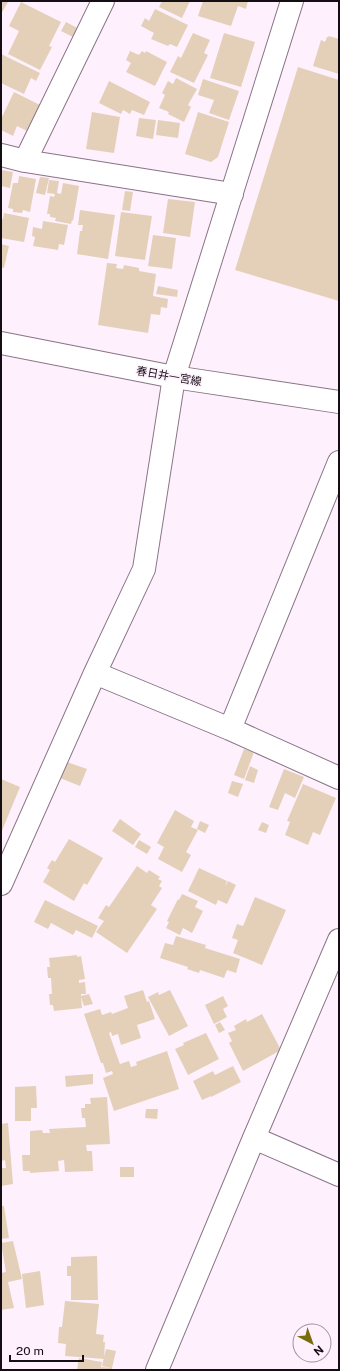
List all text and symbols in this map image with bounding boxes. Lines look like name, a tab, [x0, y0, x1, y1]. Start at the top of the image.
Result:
street label: 春日井一宮線	[135, 364, 203, 388]
north arrow	[292, 1323, 332, 1363]
scale bar	[10, 1337, 83, 1363]
text: N	[311, 1343, 326, 1358]
text: 20 m	[16, 1344, 44, 1358]

